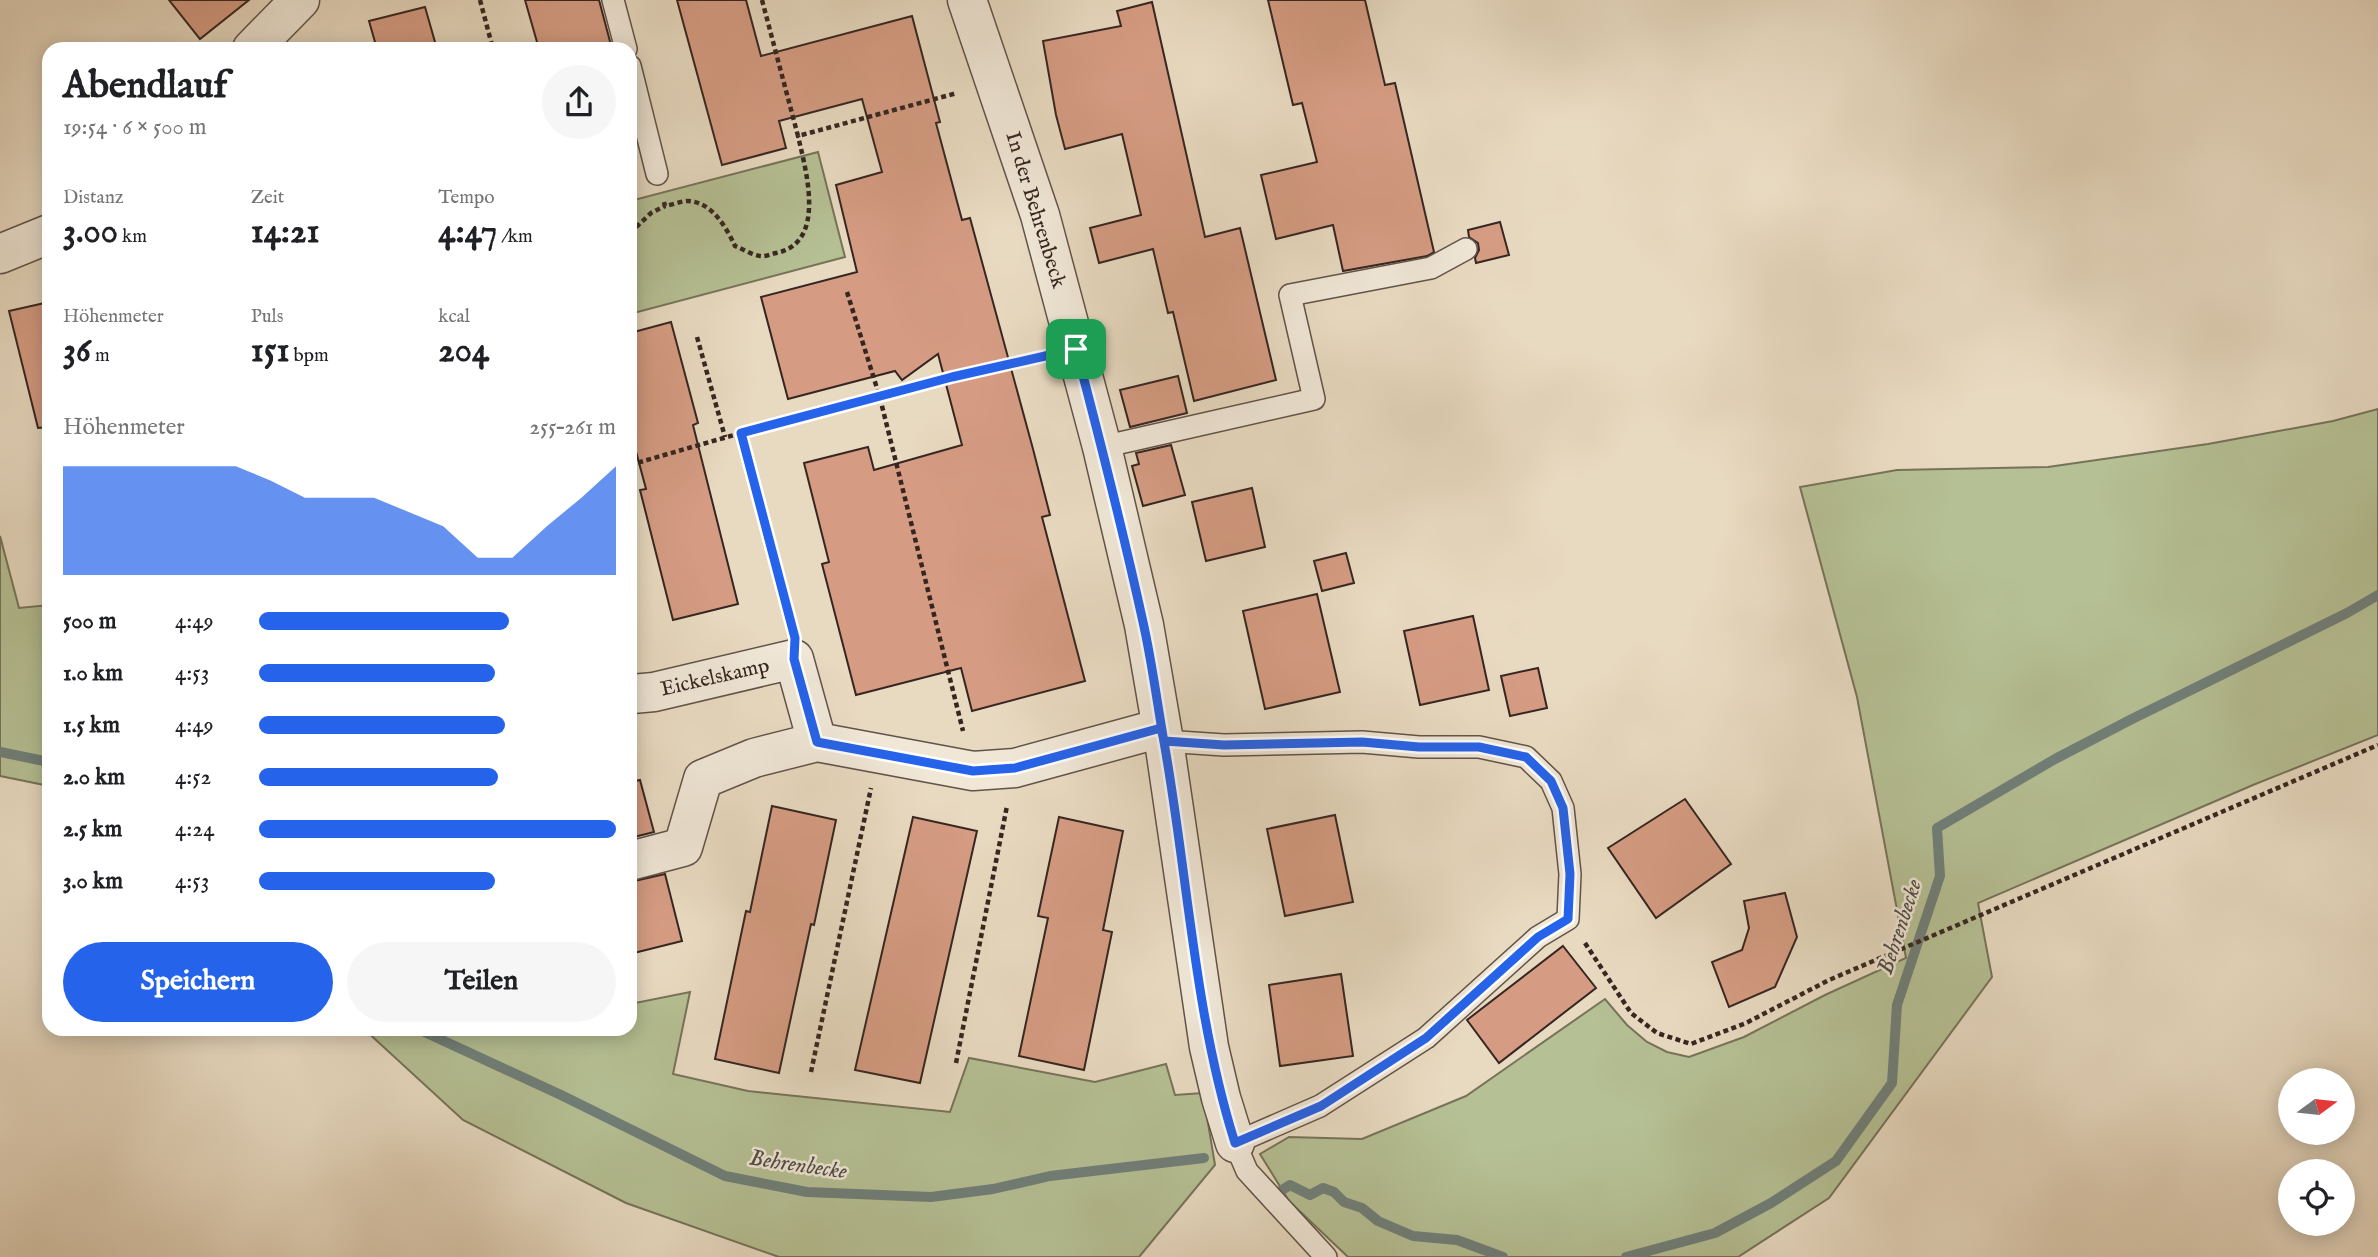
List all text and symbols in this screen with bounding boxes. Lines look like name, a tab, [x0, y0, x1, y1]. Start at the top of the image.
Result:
text: Abendlauf	[63, 63, 227, 111]
button: share	[542, 65, 616, 139]
text: 19:54 · 6 × 500 m	[63, 113, 207, 142]
street label: In der Behrenbeck	[998, 128, 1072, 292]
text: Distanz	[63, 186, 124, 210]
text: Zeit	[251, 186, 284, 210]
text: Tempo	[438, 186, 494, 210]
text: 3.00	[63, 210, 118, 255]
text: 14:21	[251, 210, 320, 255]
text: 4:47	[438, 210, 497, 255]
text: km	[118, 225, 147, 249]
text: /km	[497, 225, 533, 249]
text: Höhenmeter	[63, 305, 164, 329]
text: Puls	[251, 305, 283, 329]
text: kcal	[438, 305, 470, 329]
pin	[1046, 319, 1106, 379]
text: 36	[63, 329, 91, 374]
text: 151	[251, 329, 289, 374]
text: 204	[438, 329, 489, 374]
icon: arrive	[1057, 330, 1095, 368]
text: m	[91, 344, 110, 368]
text: bpm	[289, 344, 329, 368]
text: Höhenmeter	[63, 413, 185, 442]
text: 255–261 m	[529, 413, 616, 442]
text: 500 m	[63, 607, 117, 636]
text: 4:49	[175, 607, 214, 636]
street label: Eickelskamp	[658, 652, 772, 704]
text: 1.0 km	[63, 659, 123, 688]
text: 4:53	[175, 659, 209, 688]
text: 1.5 km	[63, 711, 120, 740]
text: 4:49	[175, 711, 214, 740]
text: 2.0 km	[63, 763, 125, 792]
text: 4:52	[175, 763, 211, 792]
text: 2.5 km	[63, 815, 122, 844]
text: 4:24	[175, 815, 214, 844]
text: 3.0 km	[63, 867, 123, 896]
text: 4:53	[175, 867, 209, 896]
water label: Behrenbecke	[1871, 875, 1929, 978]
button: Speichern	[63, 942, 333, 1022]
button: Teilen	[347, 942, 616, 1022]
north arrow	[2278, 1068, 2356, 1144]
map controls	[2278, 1068, 2355, 1236]
water label: Behrenbecke	[747, 1144, 849, 1186]
button: locate	[2278, 1159, 2355, 1236]

